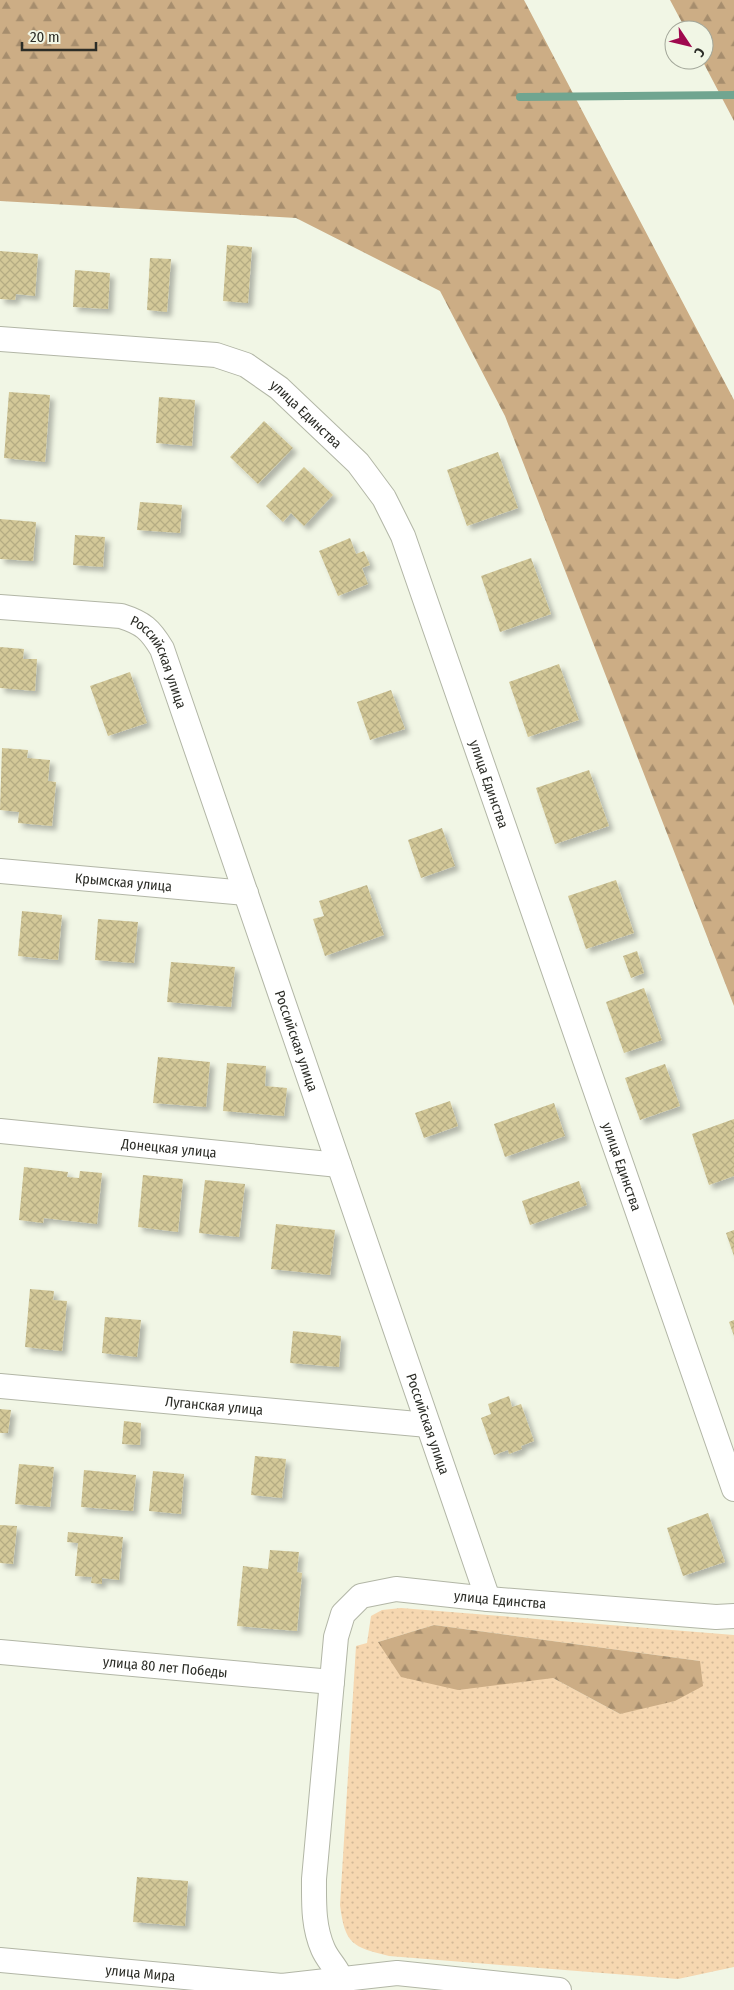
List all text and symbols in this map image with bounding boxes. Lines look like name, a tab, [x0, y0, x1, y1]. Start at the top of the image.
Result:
scale bar	[22, 20, 96, 52]
north arrow	[664, 20, 714, 70]
text: 20 m	[30, 28, 60, 46]
text: С	[690, 44, 708, 61]
street label: улица Единства	[267, 376, 345, 452]
street label: Российская улица	[128, 612, 190, 711]
street label: улица Единства	[465, 738, 512, 831]
street label: Крымская улица	[74, 870, 173, 895]
street label: Российская улица	[271, 988, 321, 1094]
street label: улица Единства	[598, 1120, 645, 1213]
street label: Донецкая улица	[120, 1135, 218, 1162]
street label: Российская улица	[402, 1371, 453, 1477]
street label: Луганская улица	[164, 1393, 264, 1419]
street label: улица Единства	[453, 1587, 547, 1613]
street label: улица 80 лет Победы	[102, 1653, 228, 1682]
street label: улица Мира	[105, 1962, 176, 1985]

